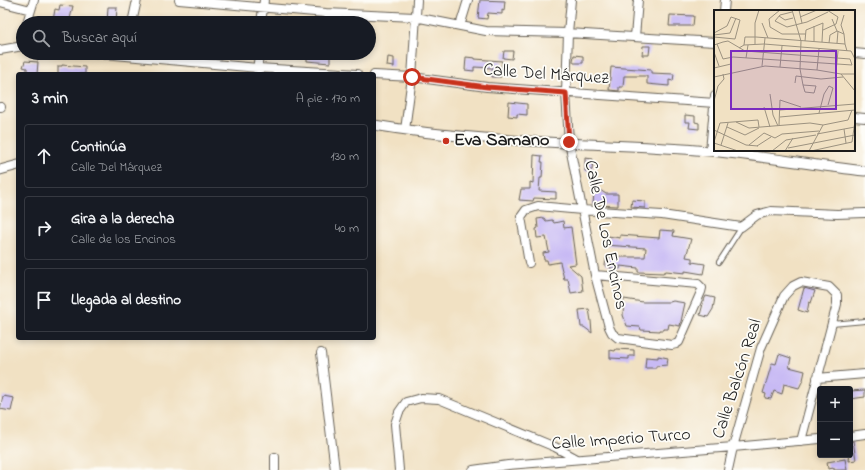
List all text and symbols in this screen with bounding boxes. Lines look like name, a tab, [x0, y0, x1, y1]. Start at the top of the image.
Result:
inset map	[714, 10, 855, 151]
search box	[16, 16, 376, 60]
icon: search	[30, 27, 52, 49]
text: Buscar aquí	[62, 27, 137, 49]
street label: Calle Del Márquez	[482, 58, 610, 92]
route start	[403, 68, 421, 86]
text: 3 min	[32, 86, 68, 111]
text: A pie · 170 m	[296, 89, 360, 108]
place label: Eva Samano	[454, 128, 549, 154]
route end	[560, 133, 578, 151]
text: Continúa	[71, 136, 126, 158]
marker: Eva Samano	[441, 136, 451, 146]
icon: ahead	[33, 145, 55, 167]
text: 130 m	[331, 147, 359, 166]
text: Calle Del Márquez	[71, 158, 162, 177]
street label: Calle De Los Encinos	[576, 158, 634, 312]
text: Gira a la derecha	[71, 208, 174, 230]
icon: right	[33, 217, 55, 239]
text: 40 m	[335, 219, 359, 238]
text: Calle de los Encinos	[71, 230, 176, 249]
icon: arrive	[33, 289, 55, 311]
text: Llegada al destino	[71, 289, 181, 311]
street label: Calle Balcón Real	[706, 316, 770, 442]
map controls	[817, 386, 853, 458]
button: +	[817, 386, 853, 422]
street label: Calle Imperio Turco	[551, 422, 691, 458]
button: −	[817, 422, 853, 458]

